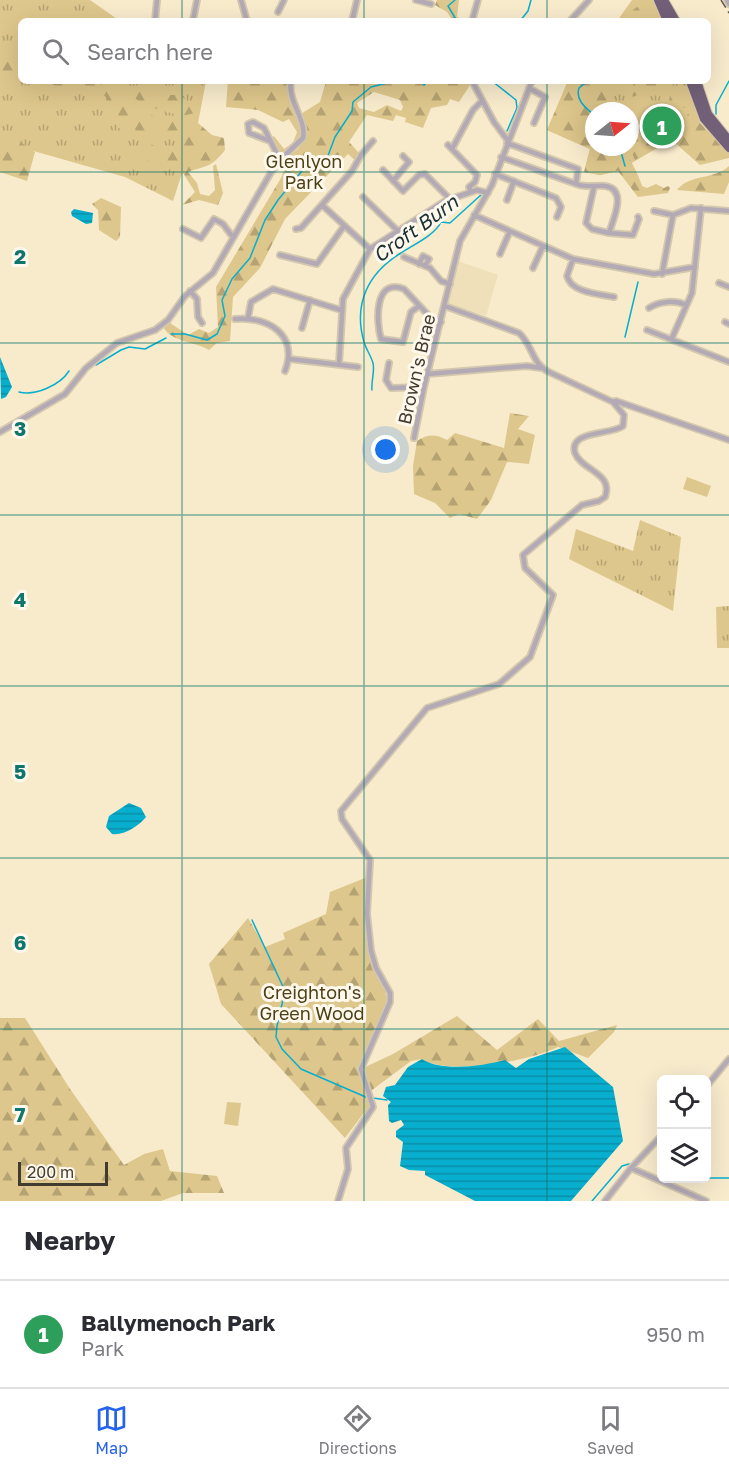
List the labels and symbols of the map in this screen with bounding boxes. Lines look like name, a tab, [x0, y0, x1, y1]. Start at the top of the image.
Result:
north arrow	[585, 102, 639, 156]
pin: 1	[642, 104, 682, 148]
park label: Glenlyon Park	[266, 150, 342, 193]
water label: Croft Burn	[368, 189, 463, 267]
text: 2	[14, 244, 26, 268]
street label: Brown's Brae	[393, 312, 439, 426]
text: 3	[14, 416, 26, 440]
your location	[371, 435, 400, 464]
text: 4	[14, 587, 26, 611]
text: 5	[14, 759, 26, 783]
text: 6	[14, 930, 26, 954]
park label: Creighton's Green Wood	[259, 981, 365, 1024]
text: 7	[15, 1102, 26, 1126]
scale bar	[18, 1159, 108, 1186]

